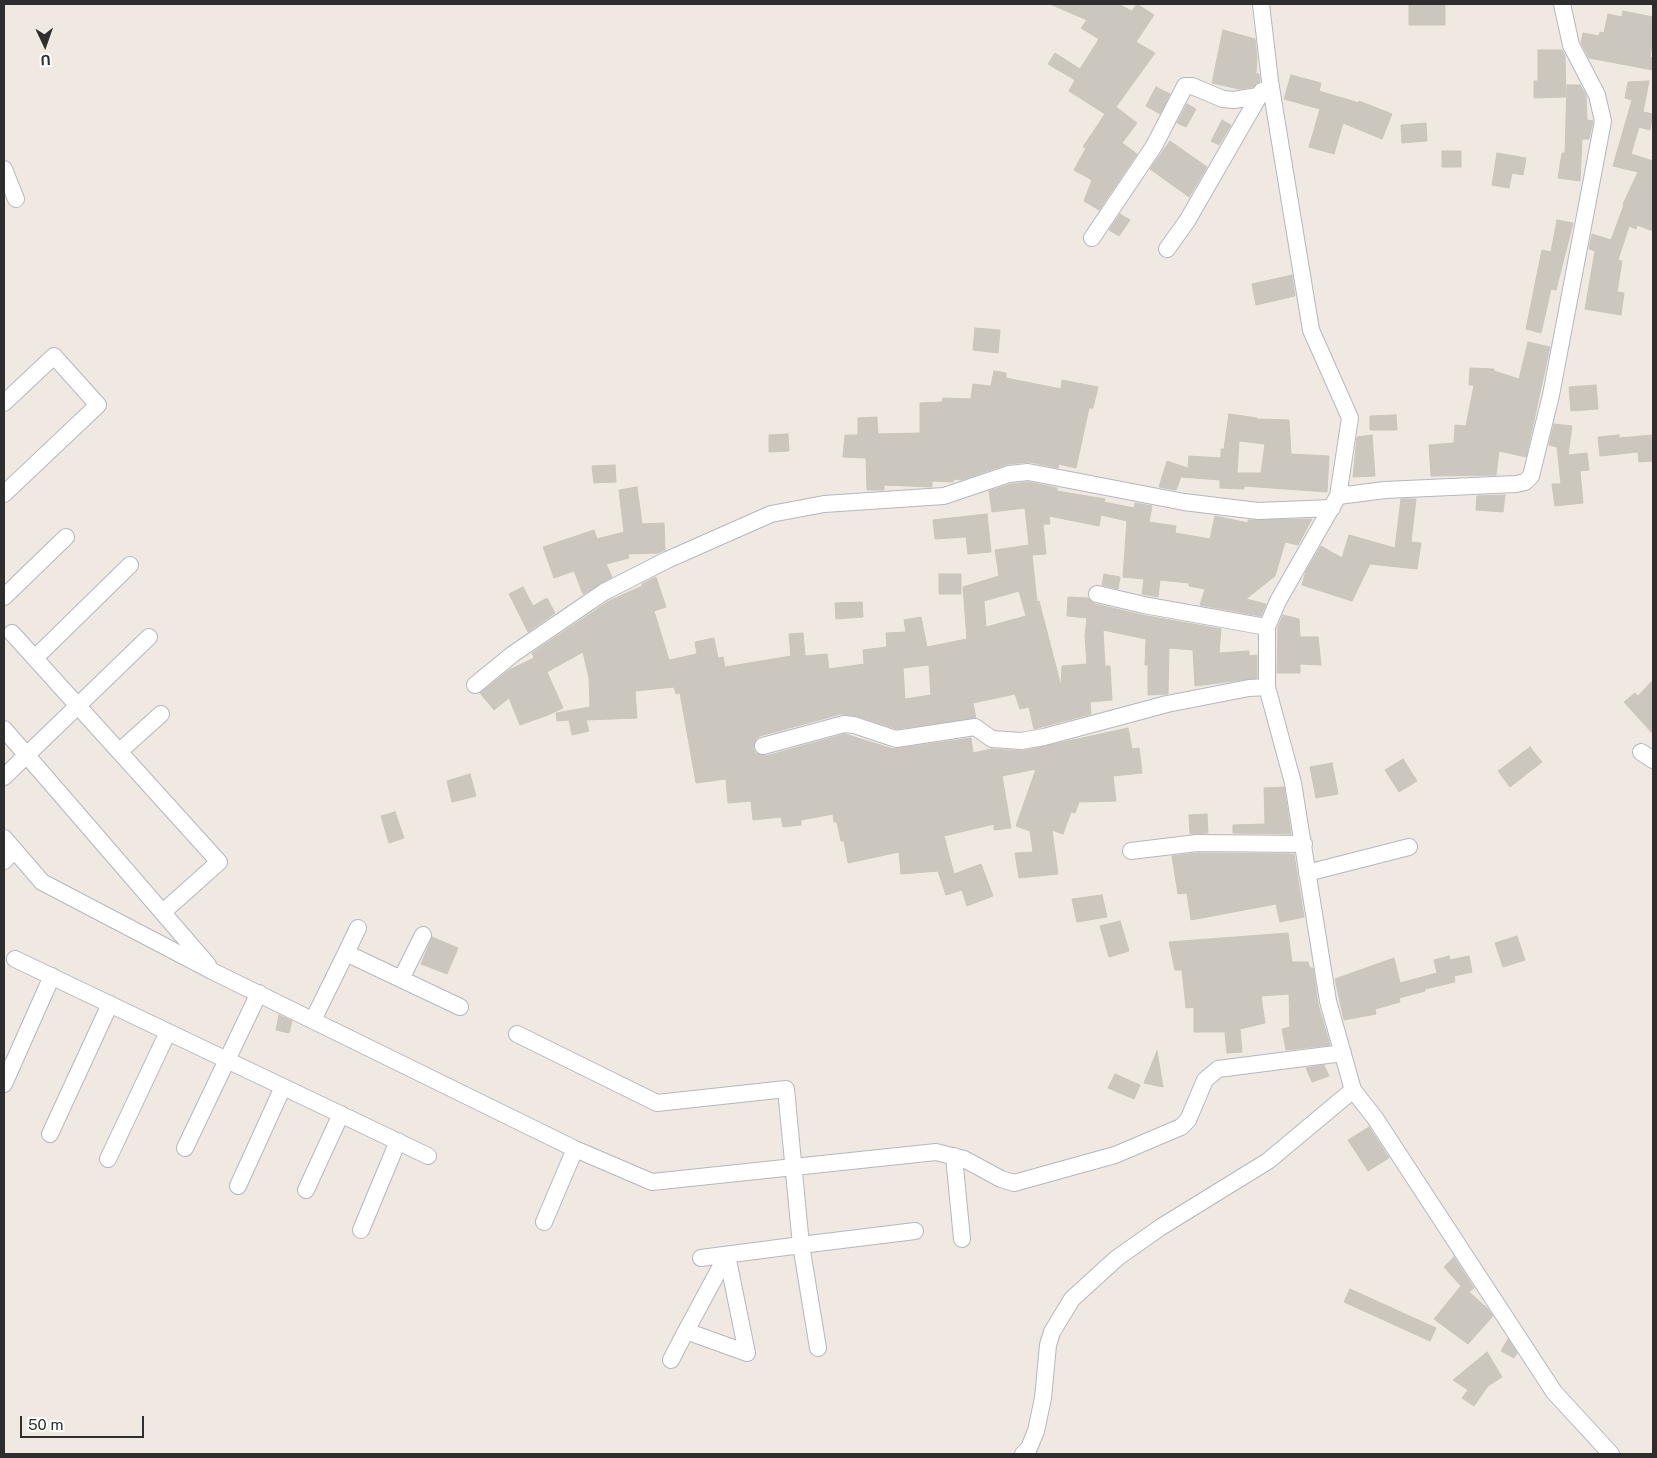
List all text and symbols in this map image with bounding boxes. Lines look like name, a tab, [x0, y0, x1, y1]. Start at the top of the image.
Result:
north arrow	[20, 20, 70, 70]
text: U	[40, 52, 51, 68]
scale bar	[22, 1406, 146, 1438]
text: 50 m	[28, 1416, 63, 1433]

